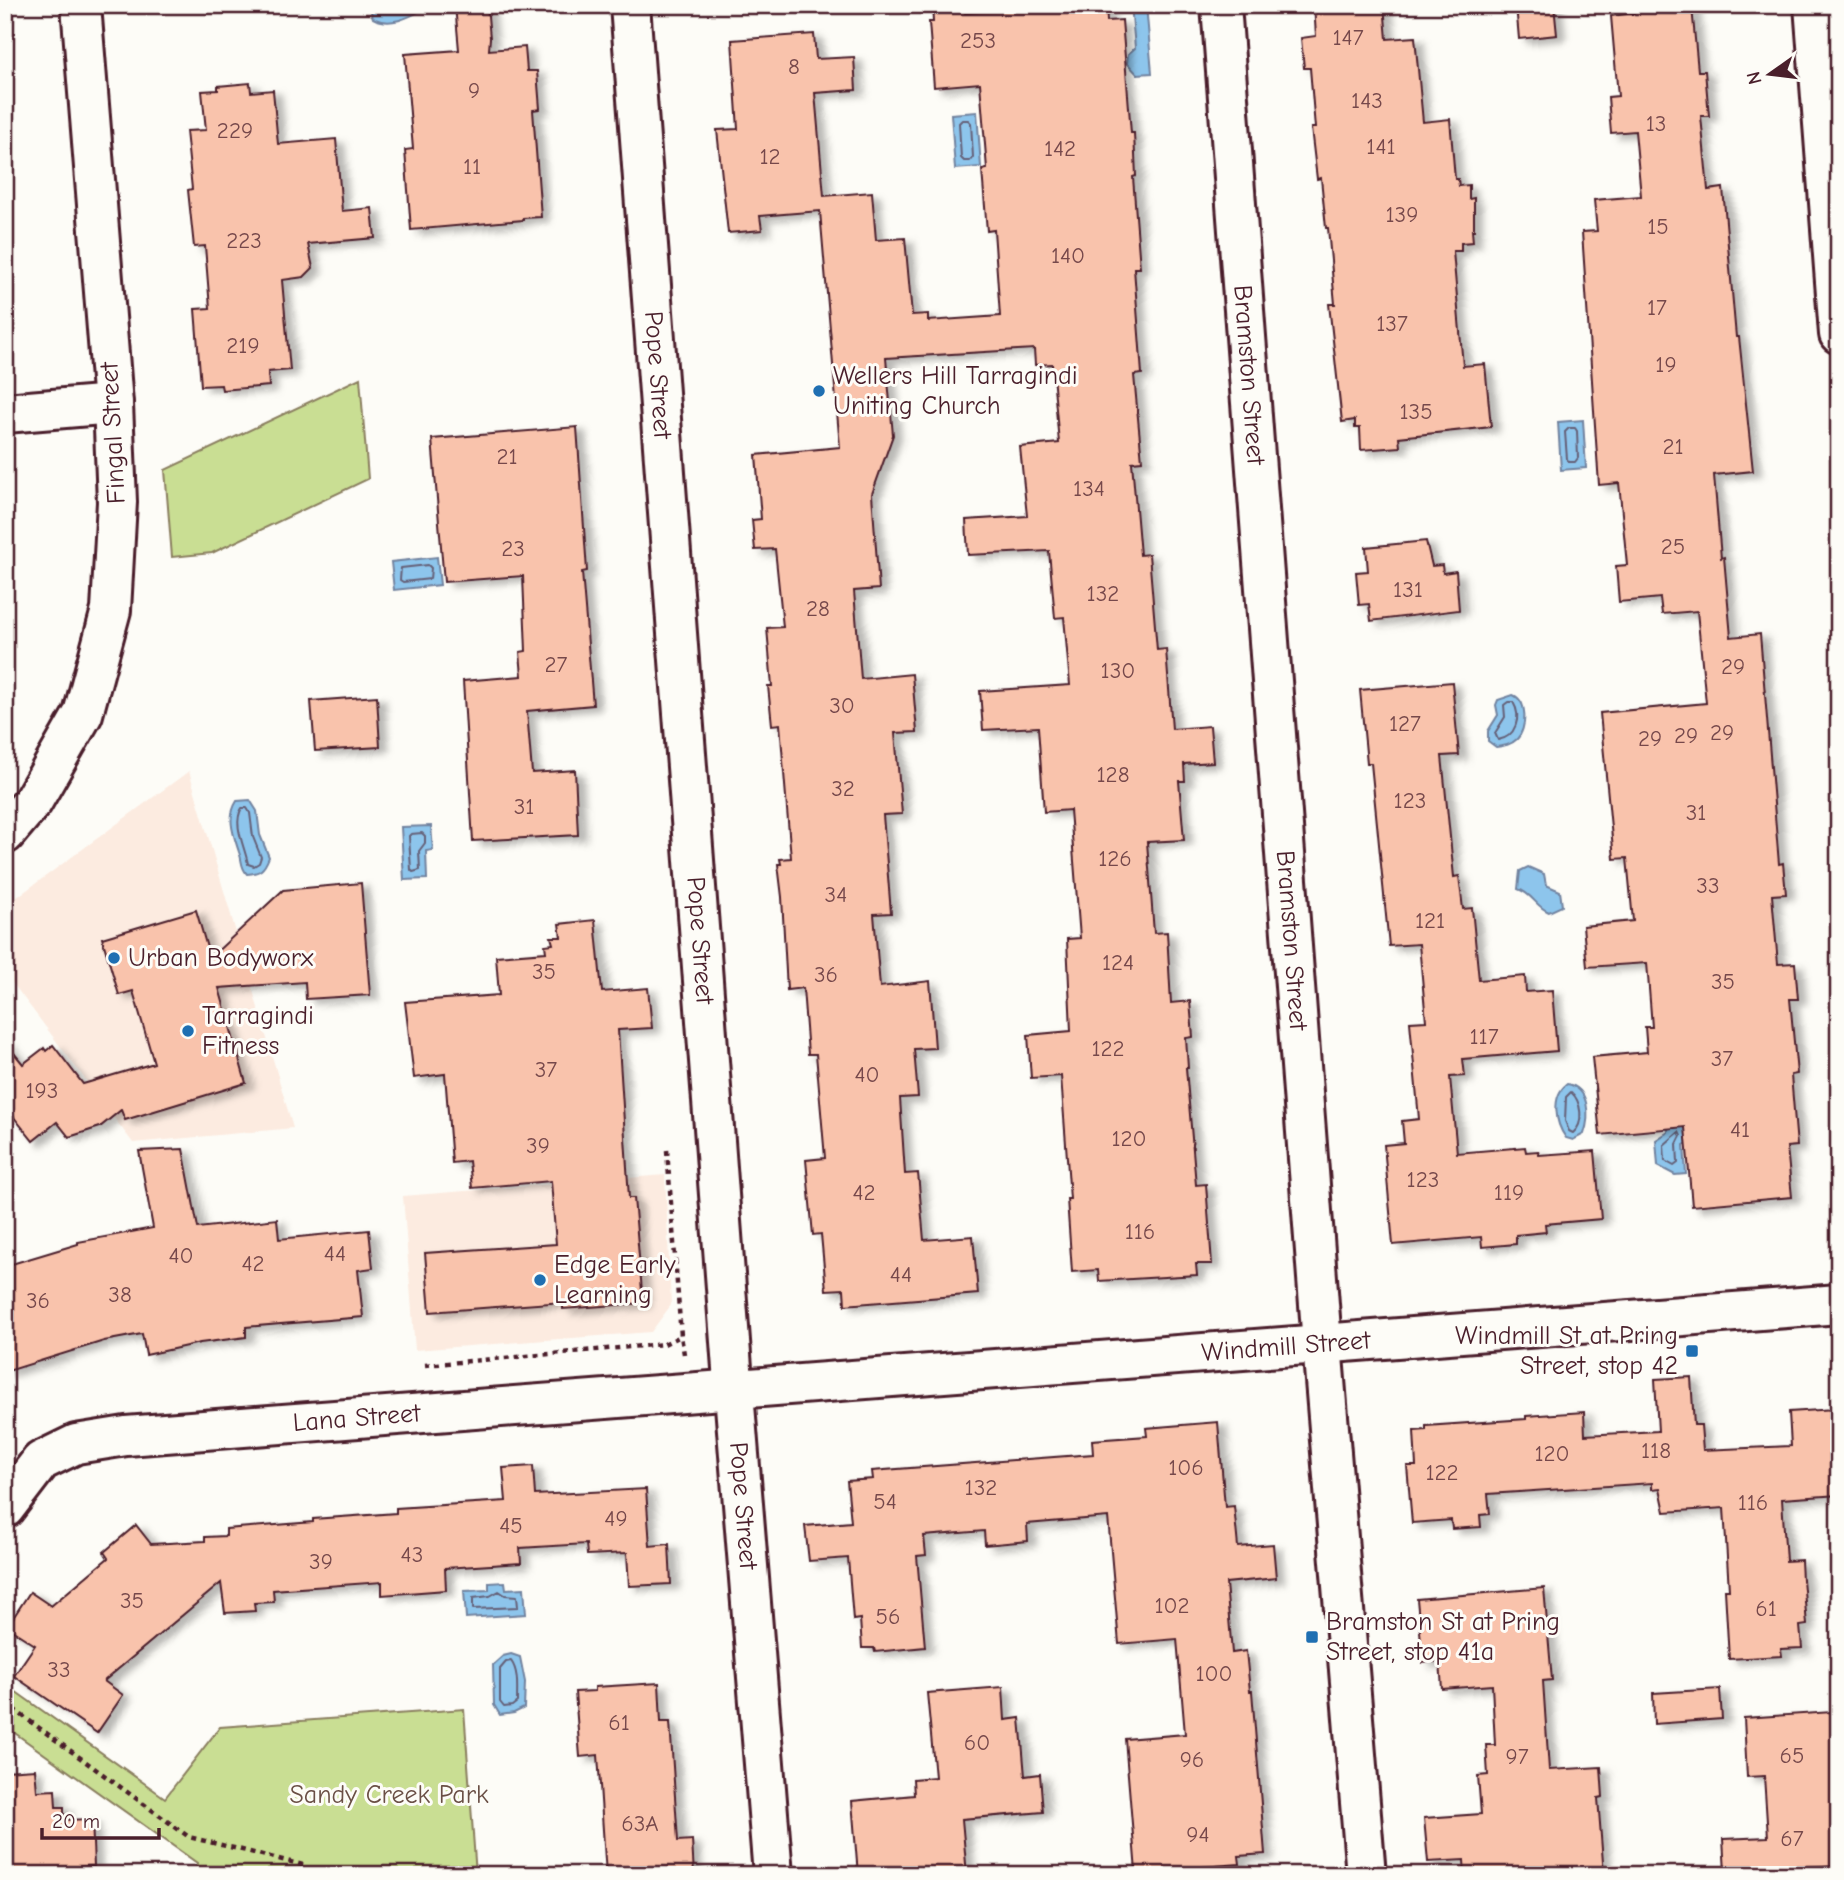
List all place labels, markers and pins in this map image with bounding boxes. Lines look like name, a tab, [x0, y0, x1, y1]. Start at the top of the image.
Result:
place label: Wellers Hill Tarragindi Uniting Church	[833, 361, 1078, 421]
marker: Wellers Hill Tarragindi Uniting Church	[811, 383, 827, 399]
place label: Urban Bodyworx	[128, 943, 314, 973]
marker: Urban Bodyworx	[106, 950, 122, 966]
place label: Tarragindi Fitness	[202, 1001, 314, 1061]
marker: Tarragindi Fitness	[180, 1023, 196, 1039]
place label: Edge Early Learning	[554, 1250, 676, 1310]
marker: Edge Early Learning	[532, 1272, 548, 1288]
place label: Windmill St at Pring Street, stop 42	[1455, 1321, 1678, 1381]
marker: Windmill St at Pring Street, stop 42	[1684, 1343, 1700, 1359]
place label: Bramston St at Pring Street, stop 41a	[1326, 1607, 1560, 1667]
marker: Bramston St at Pring Street, stop 41a	[1304, 1629, 1320, 1645]

